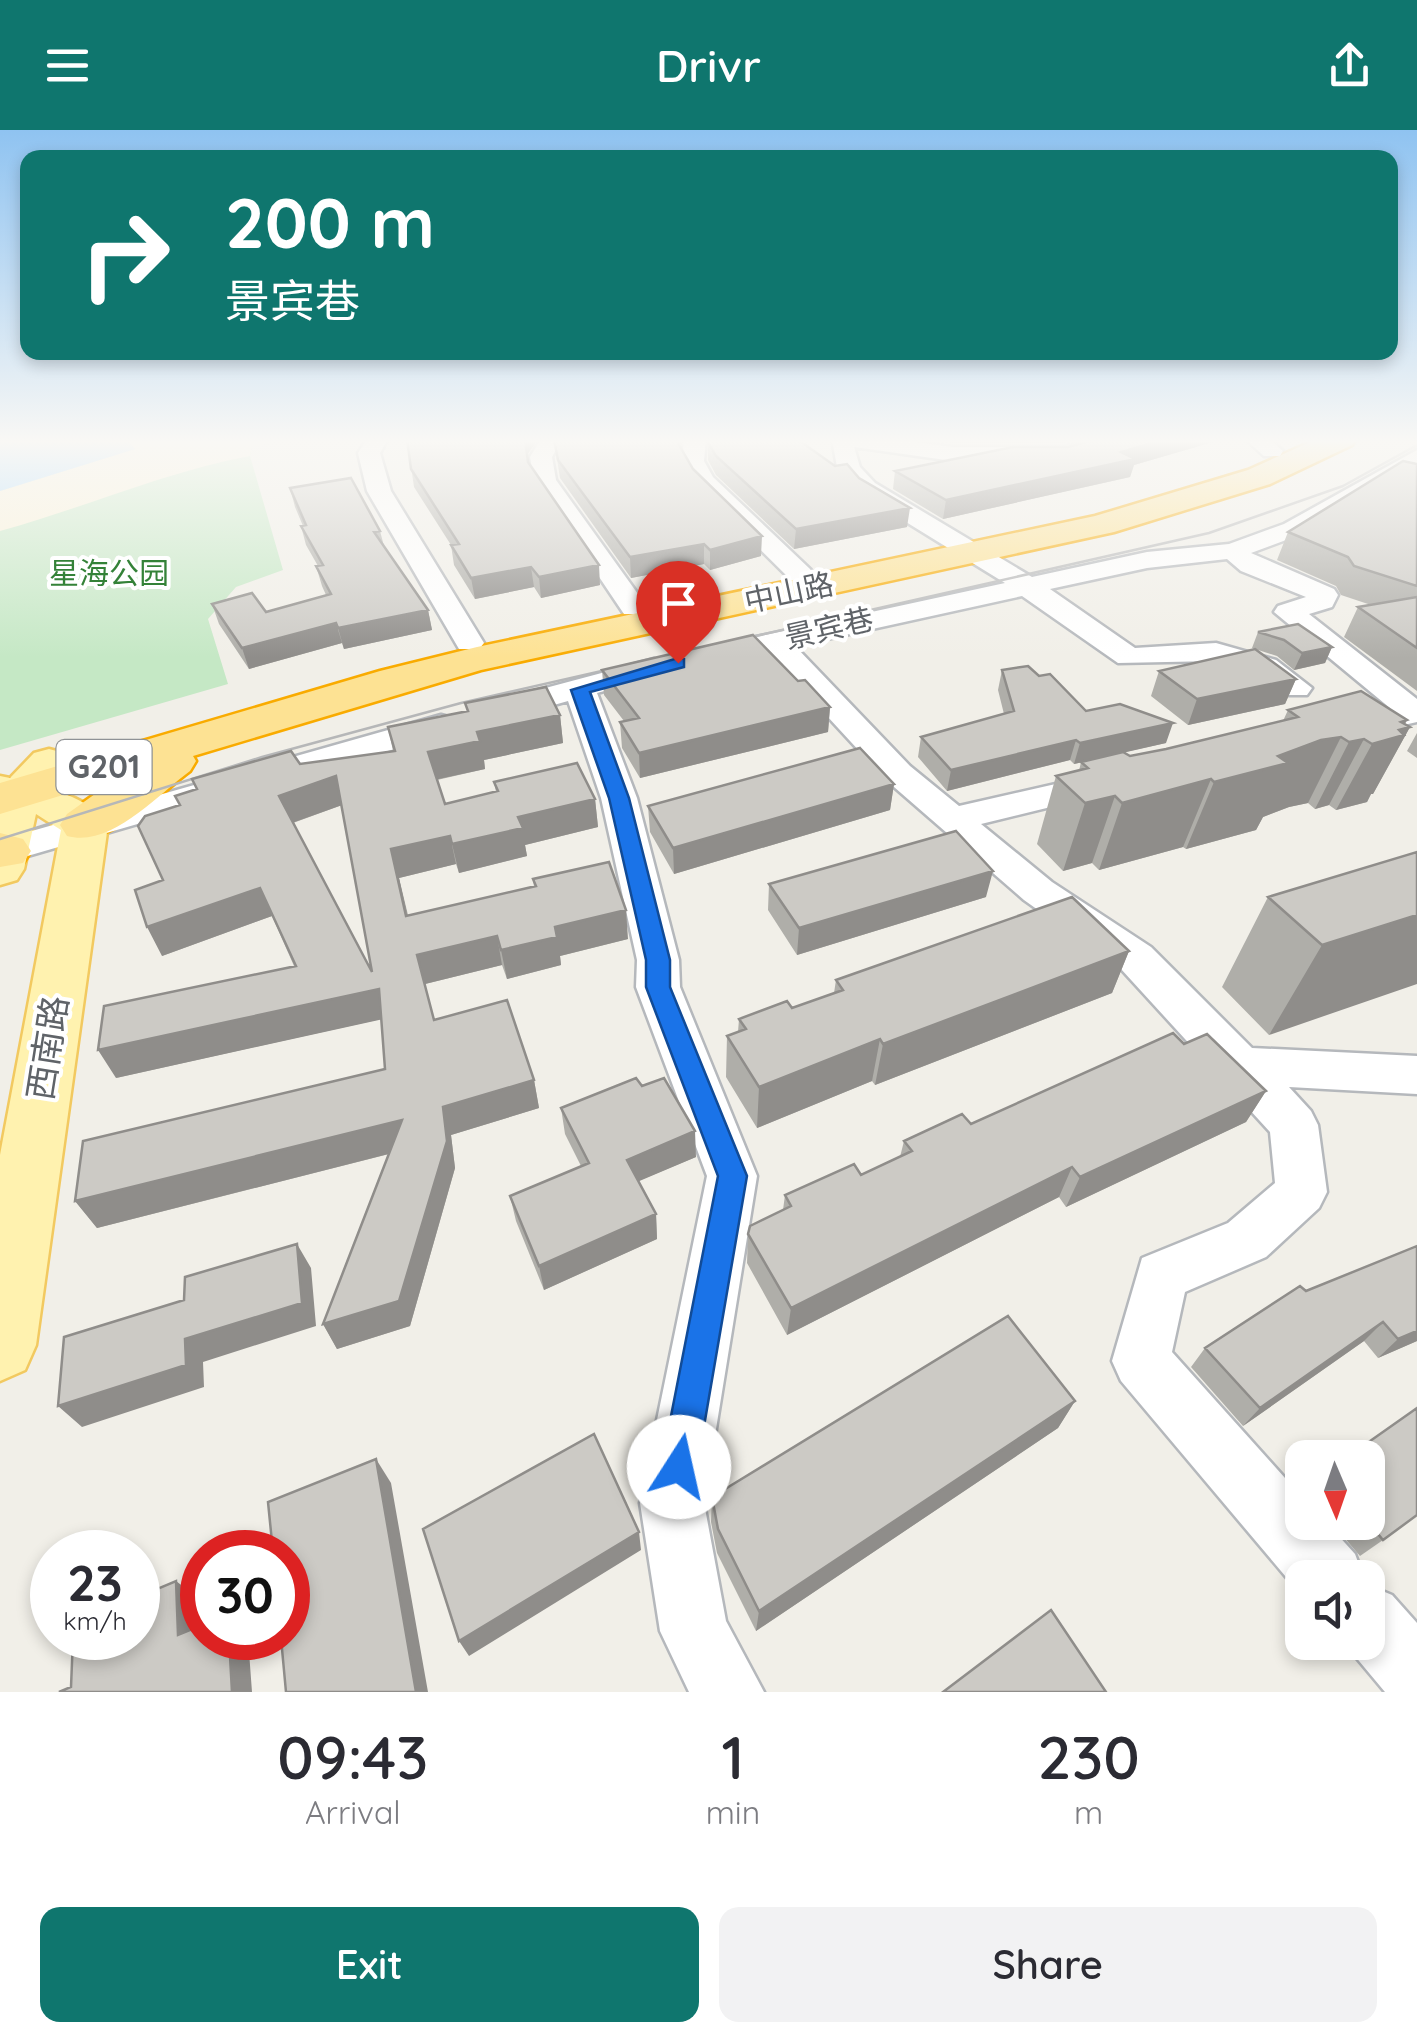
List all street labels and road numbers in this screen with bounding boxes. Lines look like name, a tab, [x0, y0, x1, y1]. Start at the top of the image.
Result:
street label: 中山路	[741, 564, 837, 620]
street label: 景宾巷	[781, 599, 877, 657]
road number: G201	[56, 740, 152, 794]
street label: 西南路	[17, 993, 77, 1103]

